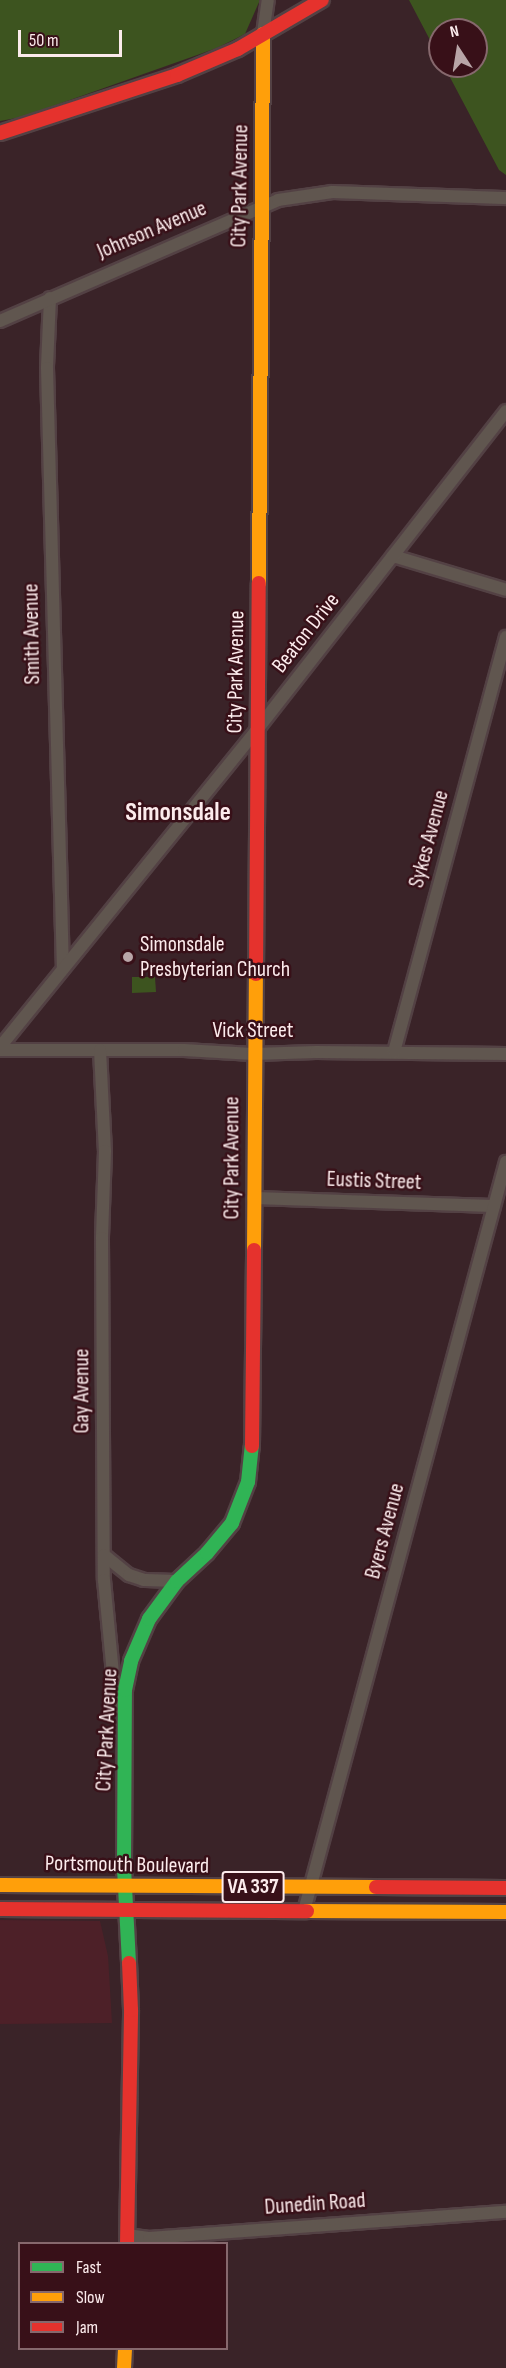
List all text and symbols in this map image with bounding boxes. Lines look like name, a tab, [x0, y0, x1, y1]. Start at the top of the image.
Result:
scale bar	[21, 18, 124, 56]
north arrow	[428, 18, 488, 78]
text: N	[448, 22, 461, 42]
text: 50 m	[29, 30, 59, 51]
street label: City Park Avenue	[226, 124, 254, 248]
street label: Johnson Avenue	[93, 195, 211, 265]
street label: Smith Avenue	[18, 583, 46, 685]
street label: Beaton Drive	[267, 588, 345, 678]
street label: City Park Avenue	[222, 610, 250, 734]
street label: Sykes Avenue	[403, 787, 455, 891]
district label: Simonsdale	[125, 797, 231, 829]
place label: Simonsdale Presbyterian Church	[140, 931, 290, 982]
marker: Simonsdale Presbyterian Church	[121, 950, 135, 964]
street label: Vick Street	[212, 1018, 294, 1044]
street label: City Park Avenue	[219, 1097, 245, 1219]
street label: Eustis Street	[326, 1166, 422, 1196]
street label: Gay Avenue	[69, 1349, 95, 1433]
street label: Byers Avenue	[360, 1480, 410, 1582]
street label: City Park Avenue	[91, 1668, 123, 1792]
street label: Portsmouth Boulevard	[45, 1850, 209, 1880]
road number: VA 337	[222, 1869, 284, 1905]
street label: Dunedin Road	[264, 2187, 366, 2221]
legend	[18, 2242, 228, 2350]
text: Fast	[76, 2257, 101, 2278]
text: Slow	[76, 2287, 105, 2308]
text: Jam	[76, 2317, 98, 2338]

